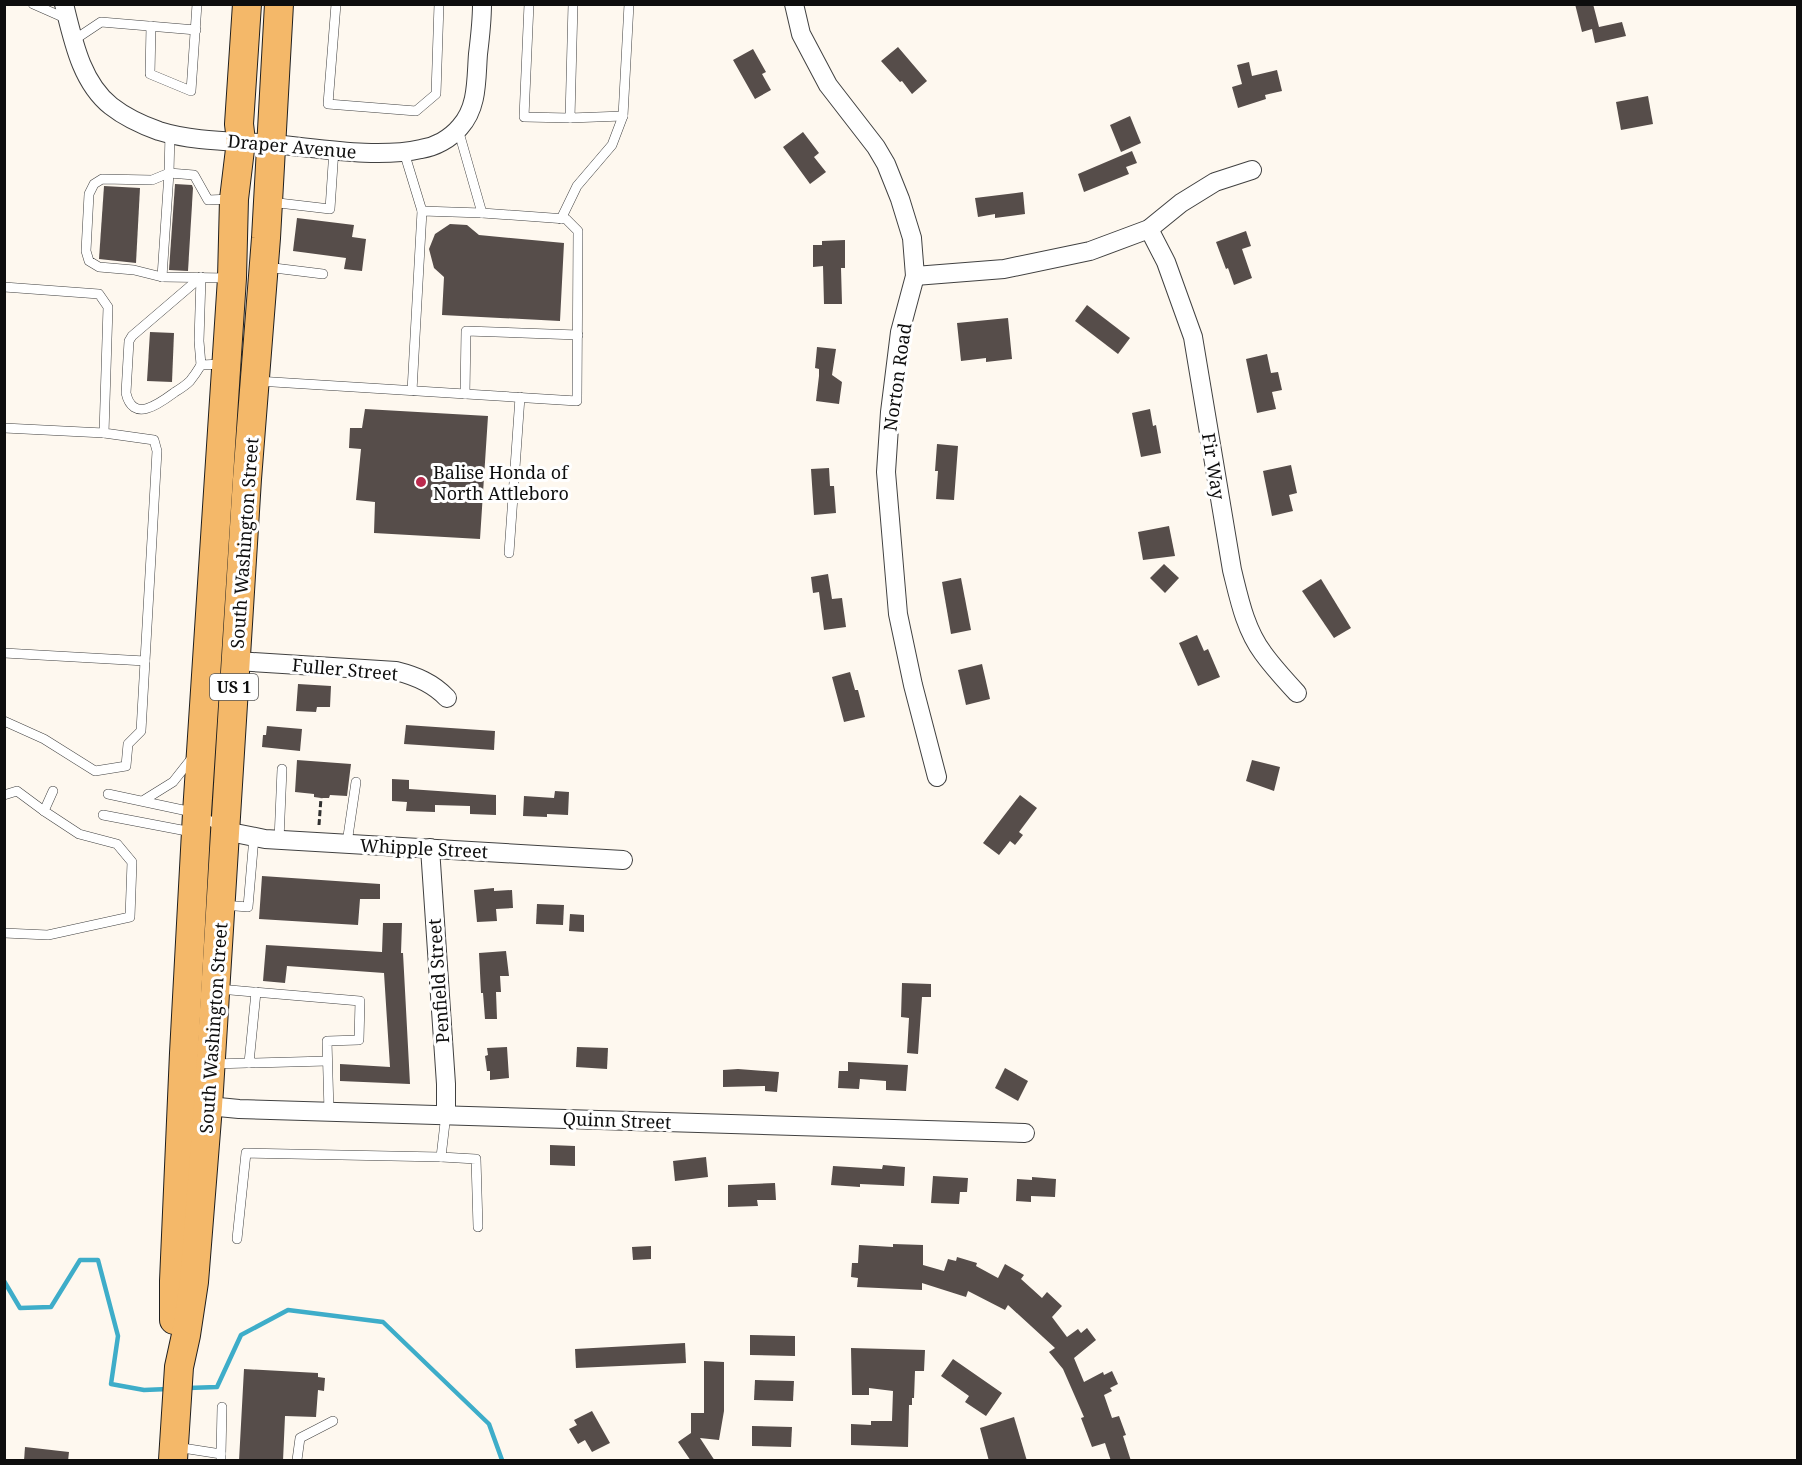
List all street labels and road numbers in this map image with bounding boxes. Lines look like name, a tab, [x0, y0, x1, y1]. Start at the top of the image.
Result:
street label: Draper Avenue	[226, 128, 358, 164]
street label: Norton Road	[878, 321, 916, 433]
street label: Fir Way	[1197, 431, 1231, 502]
street label: South Washington Street	[225, 437, 263, 649]
street label: Fuller Street	[291, 652, 399, 686]
road number: US 1	[210, 674, 258, 700]
street label: Whipple Street	[359, 833, 489, 863]
street label: Penfield Street	[422, 918, 454, 1044]
street label: South Washington Street	[194, 922, 232, 1134]
street label: Quinn Street	[562, 1106, 672, 1134]

